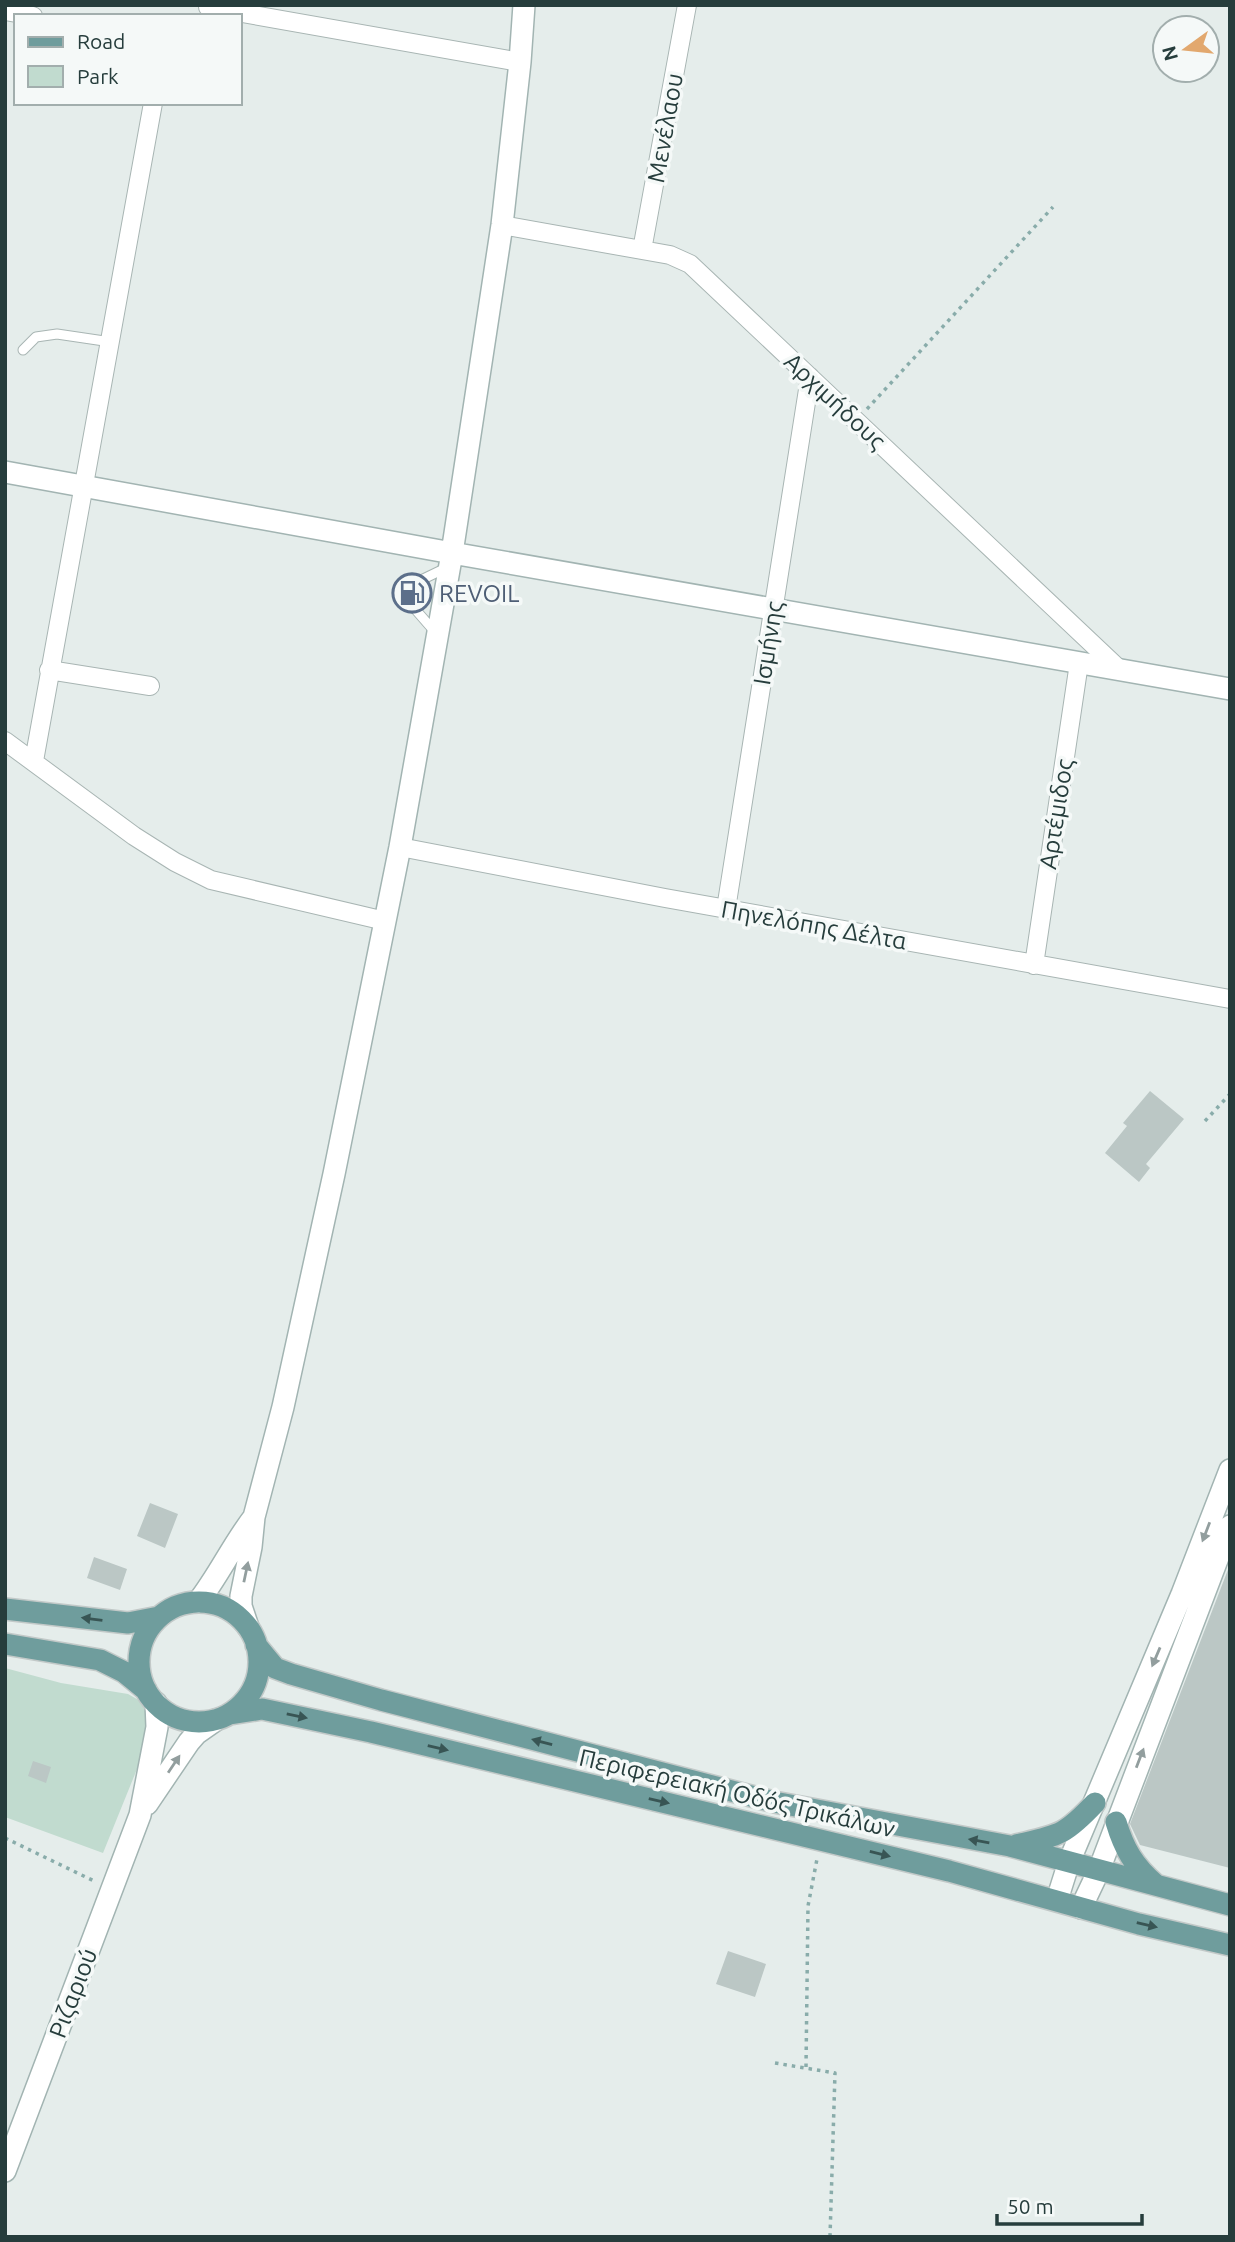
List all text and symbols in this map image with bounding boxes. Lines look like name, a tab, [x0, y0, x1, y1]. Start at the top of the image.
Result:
legend	[14, 14, 242, 105]
north arrow	[1151, 14, 1221, 84]
text: Road	[77, 29, 125, 53]
text: N	[1157, 44, 1182, 63]
text: Park	[77, 64, 119, 88]
street label: Μενέλαου	[642, 71, 688, 185]
street label: Αρχιμήδους	[779, 348, 891, 455]
fuel station icon: REVOIL	[391, 572, 433, 614]
place label: REVOIL	[439, 580, 519, 607]
street label: Ισμήνης	[748, 599, 788, 687]
street label: Αρτέμιδος	[1034, 757, 1078, 871]
street label: Πηνελόπης Δέλτα	[719, 895, 909, 955]
one-way arrow	[1200, 1522, 1211, 1543]
one-way arrow	[241, 1561, 252, 1583]
one-way arrow	[81, 1613, 103, 1624]
one-way arrow	[1150, 1647, 1161, 1668]
one-way arrow	[286, 1711, 308, 1722]
one-way arrow	[531, 1736, 553, 1747]
one-way arrow	[427, 1743, 449, 1754]
street label: Περιφερειακή Οδός Τρικάλων	[577, 1744, 898, 1843]
one-way arrow	[1135, 1748, 1146, 1769]
one-way arrow	[167, 1755, 181, 1773]
one-way arrow	[648, 1796, 670, 1807]
one-way arrow	[968, 1835, 990, 1846]
one-way arrow	[869, 1849, 891, 1860]
one-way arrow	[1136, 1920, 1158, 1931]
street label: Ριζαριού	[44, 1944, 102, 2042]
scale bar	[997, 2182, 1142, 2226]
text: 50 m	[1007, 2194, 1054, 2218]

